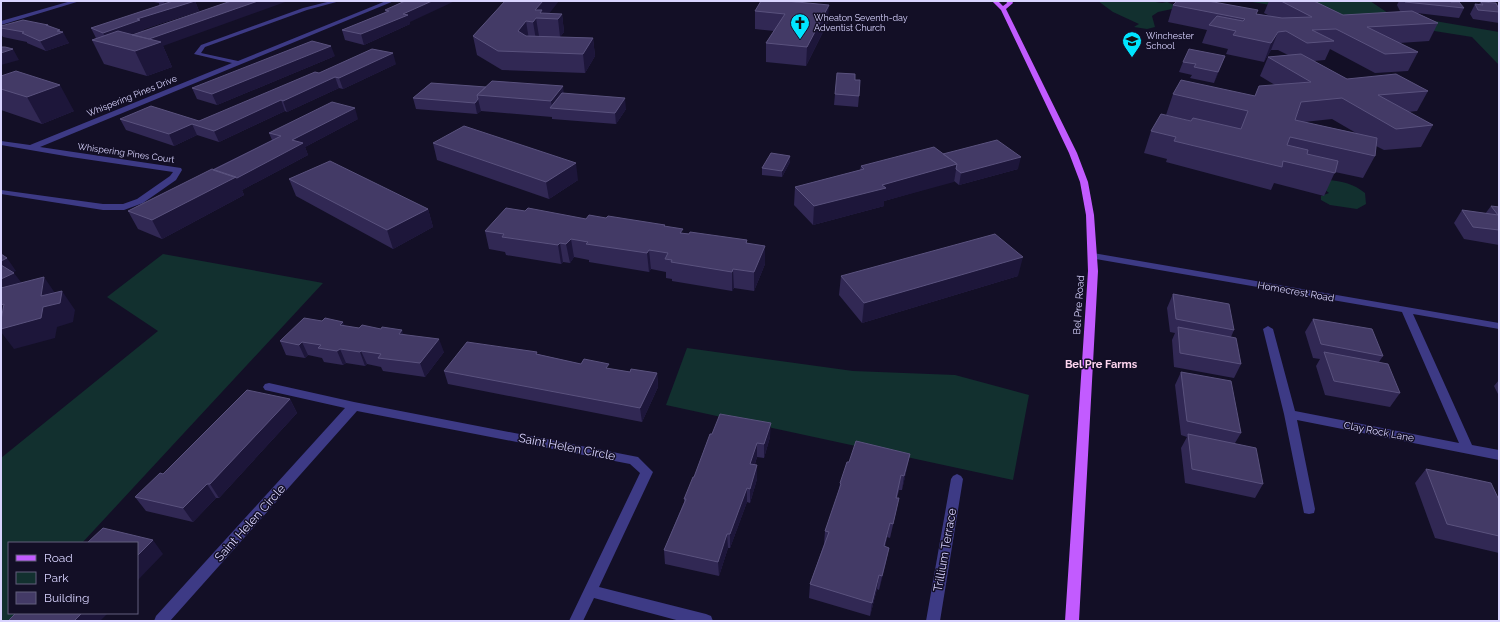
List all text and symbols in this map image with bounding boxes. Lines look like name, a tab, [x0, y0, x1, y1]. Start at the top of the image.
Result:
church icon: Wheaton Seventh-day Adventist Church	[789, 12, 811, 40]
place label: Wheaton Seventh-day Adventist Church	[814, 13, 908, 33]
school or university icon: Winchester School	[1121, 30, 1143, 58]
place label: Winchester School	[1146, 31, 1195, 51]
street label: Whispering Pines Drive	[86, 73, 179, 119]
street label: Whispering Pines Court	[77, 141, 175, 165]
street label: Bel Pre Road	[1071, 275, 1086, 335]
street label: Homecrest Road	[1257, 279, 1335, 304]
district label: Bel Pre Farms	[1065, 358, 1138, 371]
street label: Clay Rock Lane	[1343, 419, 1415, 444]
street label: Saint Helen Circle	[517, 431, 617, 463]
street label: Saint Helen Circle	[212, 482, 288, 564]
street label: Trillium Terrace	[931, 507, 959, 593]
legend	[8, 542, 138, 614]
text: Road	[44, 551, 73, 565]
text: Park	[44, 571, 69, 585]
text: Building	[44, 591, 90, 605]

